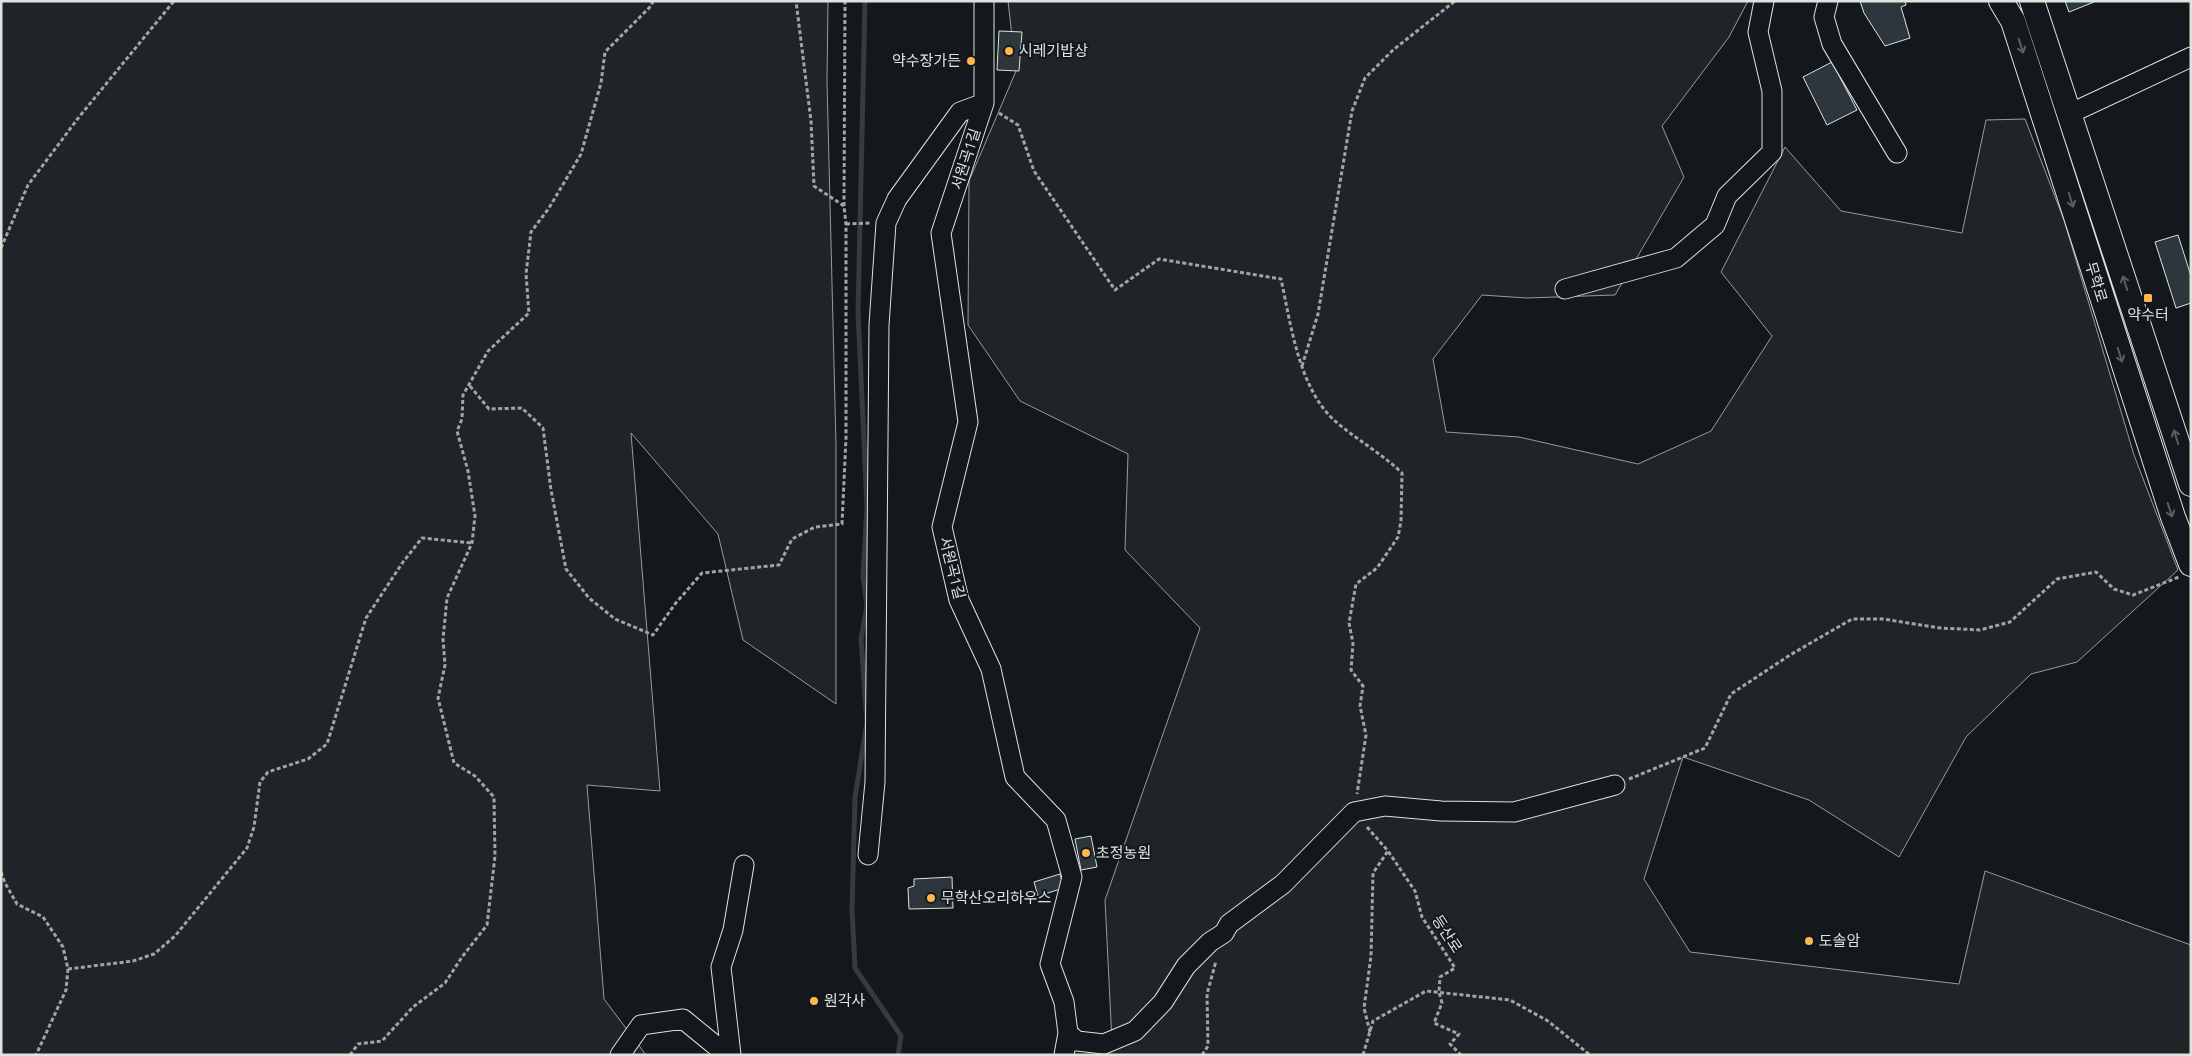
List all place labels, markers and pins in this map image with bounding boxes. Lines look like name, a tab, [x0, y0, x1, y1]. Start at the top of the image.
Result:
place label: 시레기밥상	[1019, 42, 1088, 59]
marker: 시레기밥상	[1003, 45, 1015, 57]
place label: 약수장가든	[892, 52, 961, 69]
marker: 약수장가든	[965, 55, 977, 67]
marker: 약수터	[2142, 292, 2154, 304]
place label: 약수터	[2127, 306, 2169, 323]
place label: 초정농원	[1096, 844, 1151, 861]
marker: 초정농원	[1080, 847, 1092, 859]
place label: 무학산오리하우스	[941, 889, 1052, 906]
marker: 무학산오리하우스	[925, 892, 937, 904]
place label: 도솔암	[1819, 932, 1861, 949]
marker: 도솔암	[1803, 935, 1815, 947]
place label: 원각사	[824, 992, 866, 1009]
marker: 원각사	[808, 995, 820, 1007]

